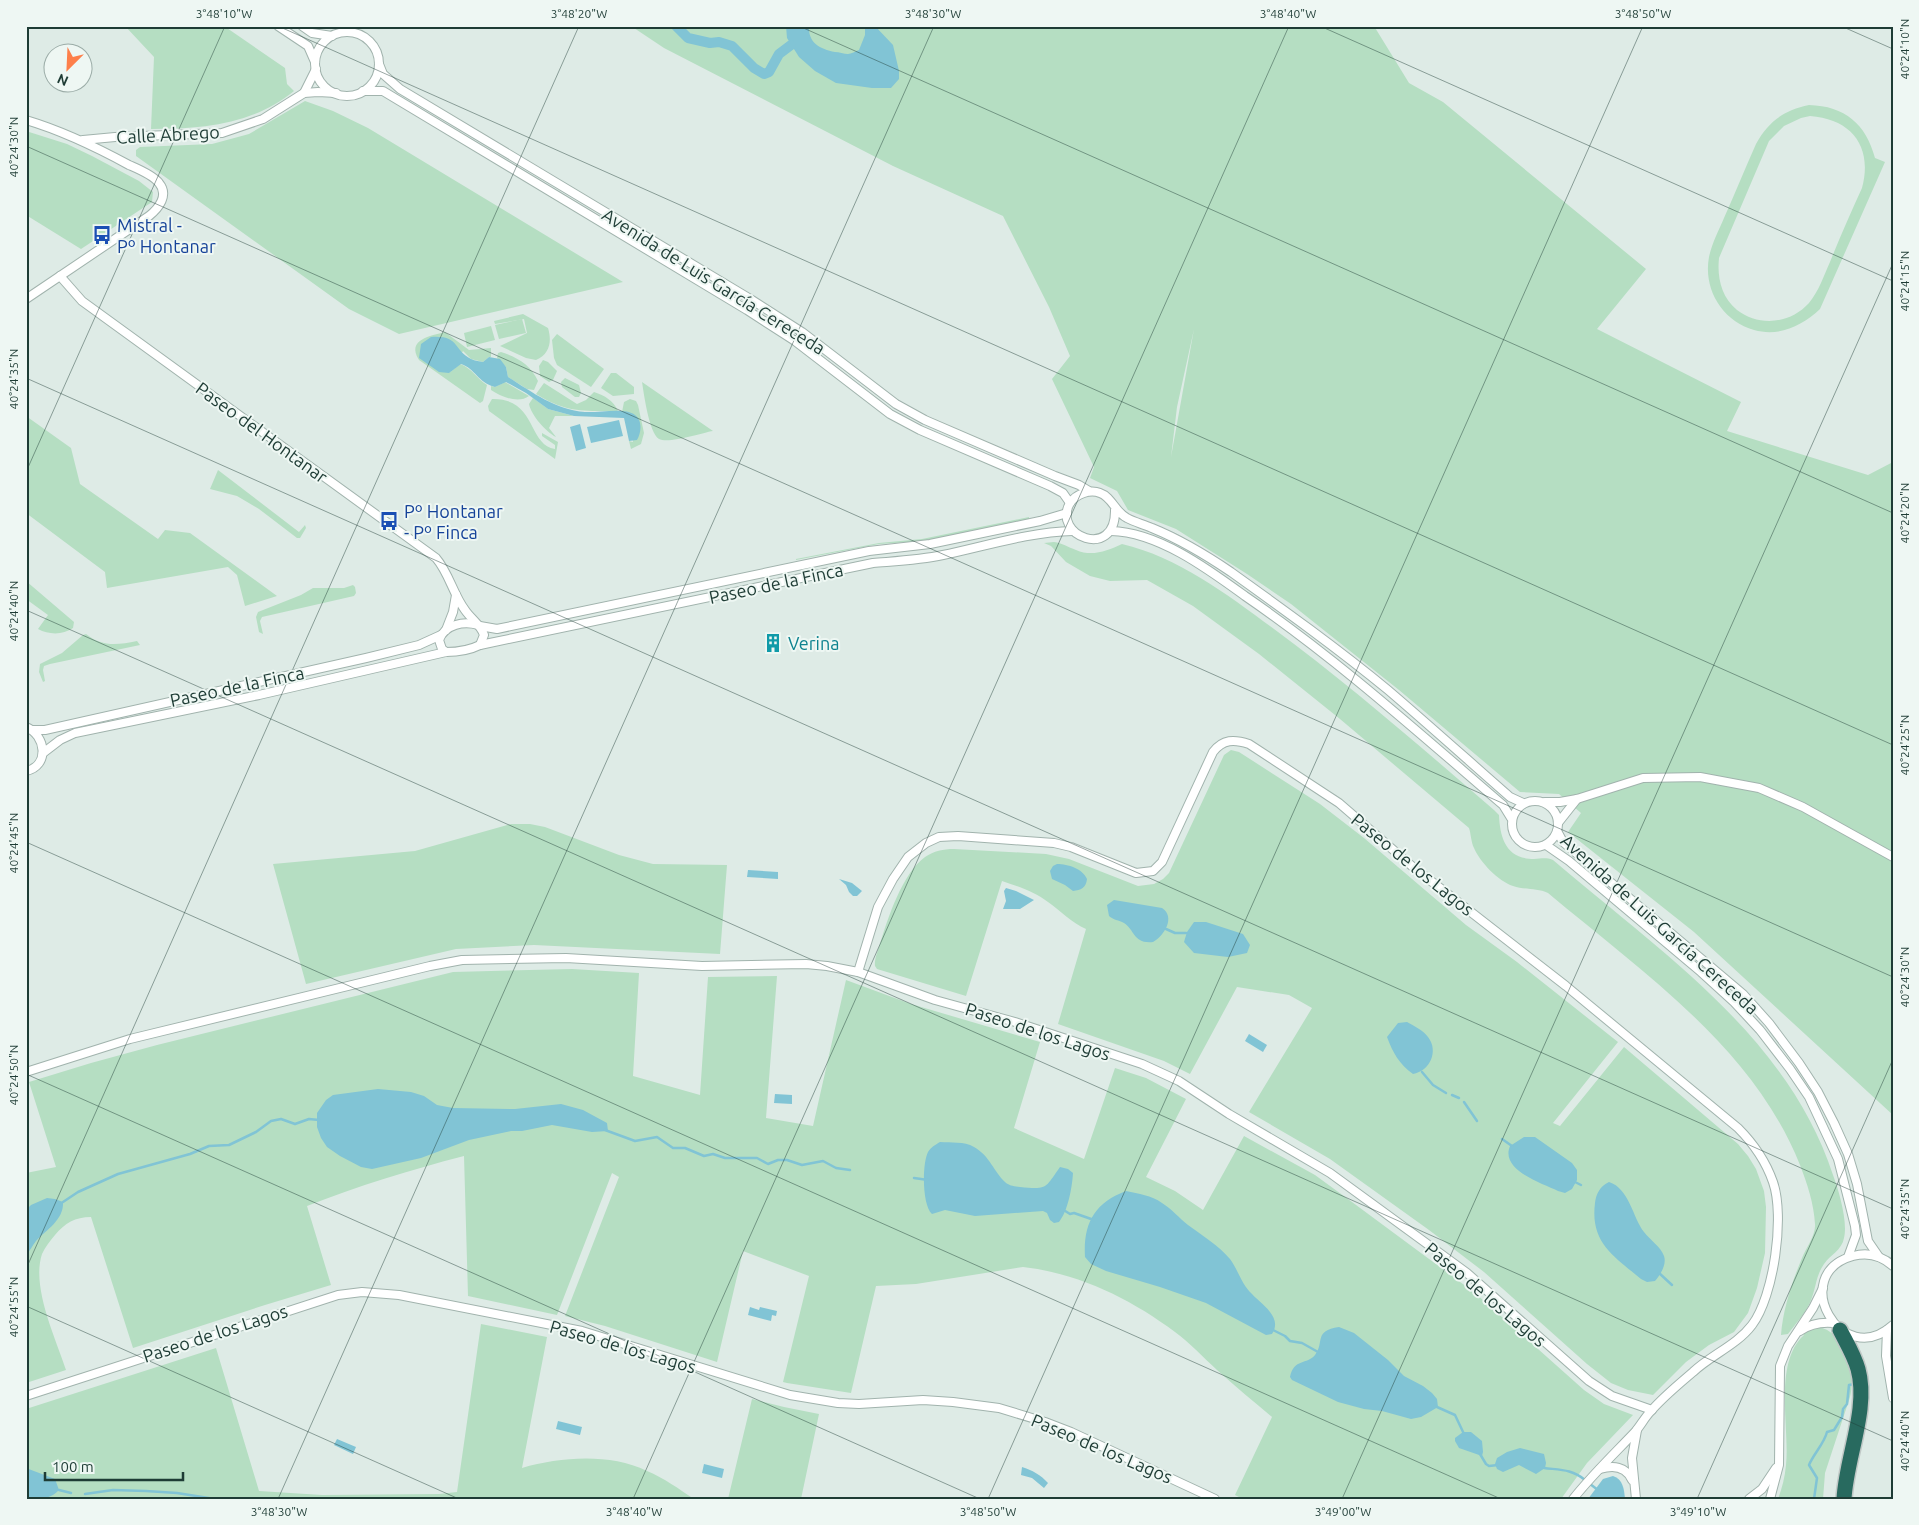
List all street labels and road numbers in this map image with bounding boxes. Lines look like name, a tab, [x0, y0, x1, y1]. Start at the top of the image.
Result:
street label: Calle Abrego	[116, 121, 220, 147]
street label: Avenida de Luis García Cereceda	[599, 204, 829, 358]
street label: Paseo del Hontanar	[192, 378, 332, 486]
street label: Paseo de la Finca	[707, 559, 845, 607]
street label: Paseo de la Finca	[168, 662, 306, 710]
street label: Paseo de los Lagos	[1348, 809, 1478, 919]
street label: Avenida de Luis García Cereceda	[1557, 830, 1763, 1018]
street label: Paseo de los Lagos	[963, 998, 1113, 1064]
street label: Paseo de los Lagos	[1422, 1238, 1550, 1350]
street label: Paseo de los Lagos	[140, 1300, 290, 1366]
street label: Paseo de los Lagos	[548, 1316, 699, 1376]
street label: Paseo de los Lagos	[1029, 1409, 1176, 1487]

